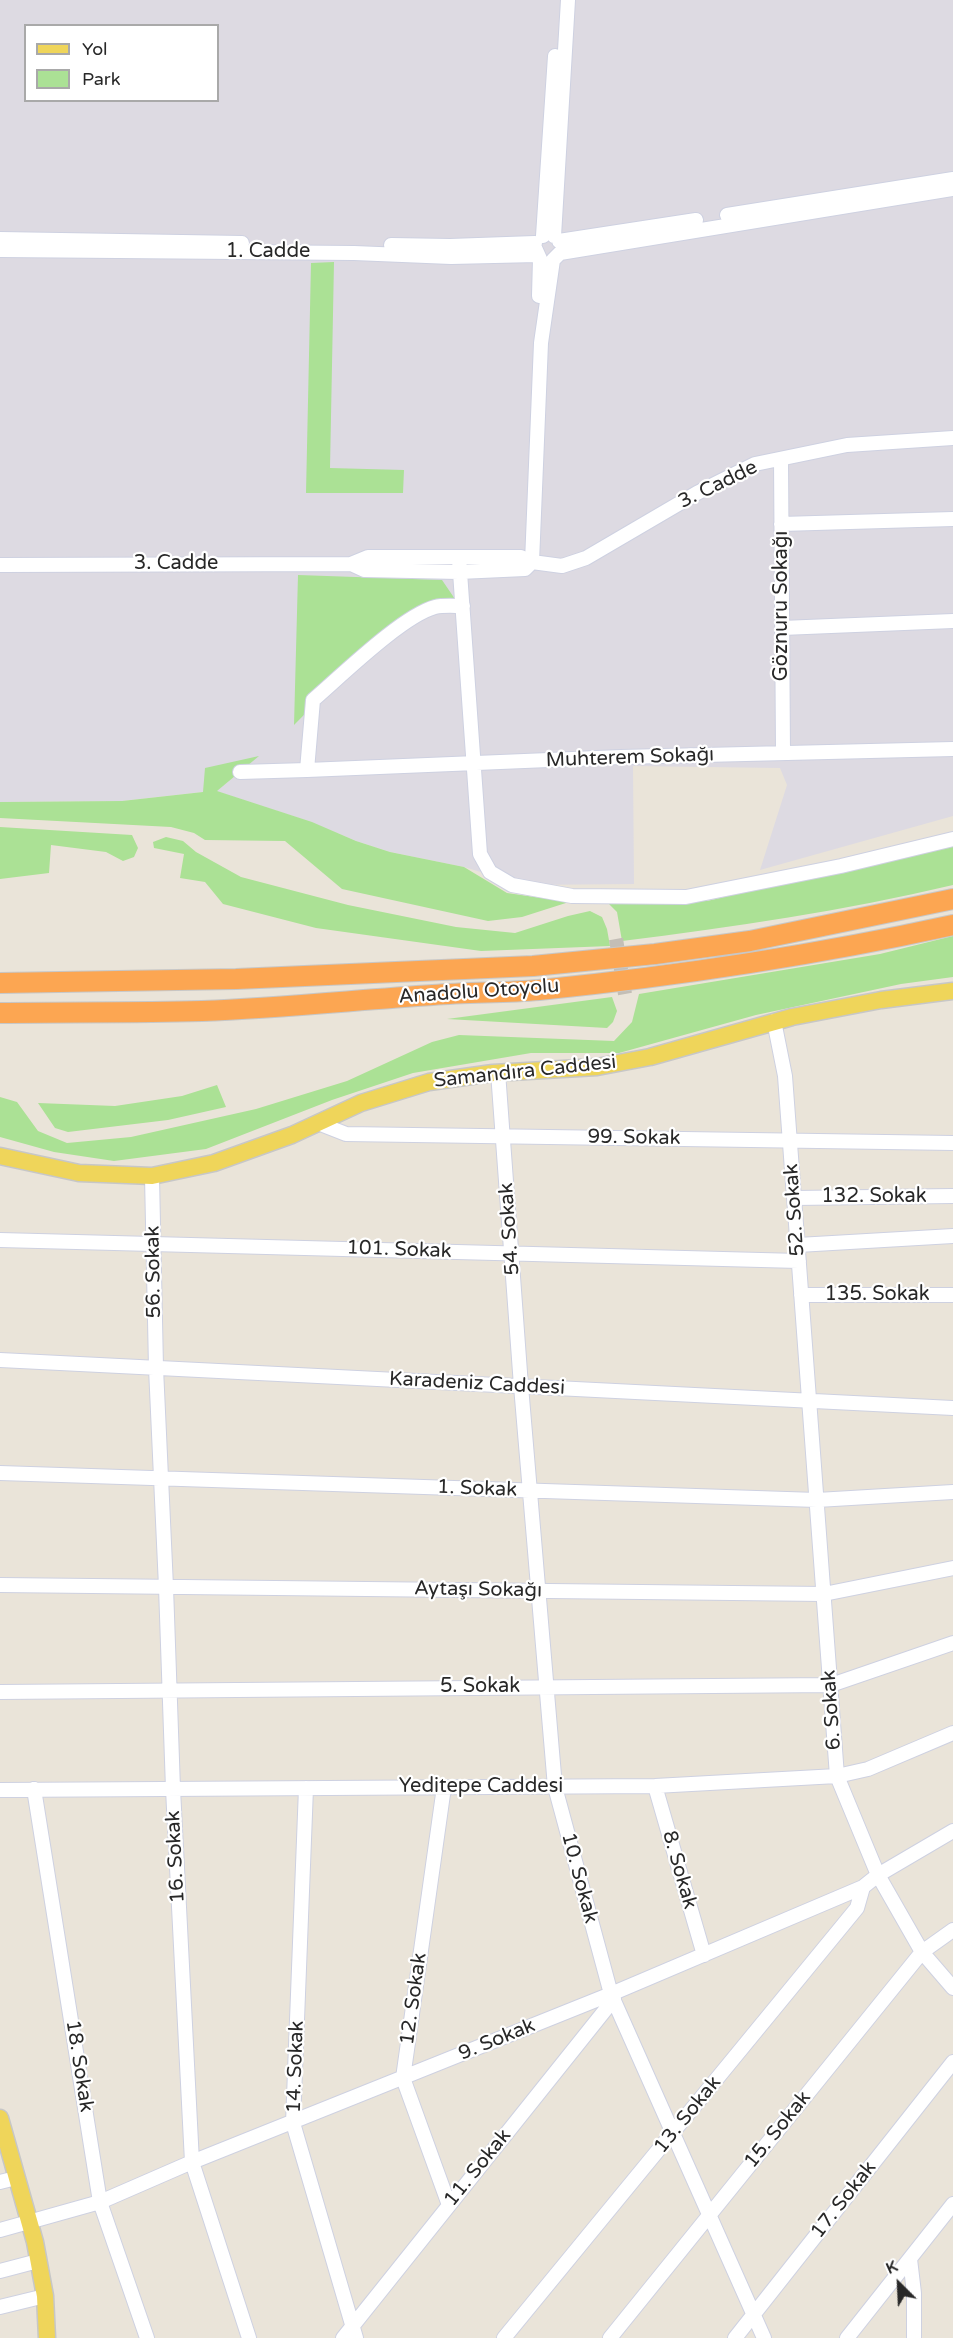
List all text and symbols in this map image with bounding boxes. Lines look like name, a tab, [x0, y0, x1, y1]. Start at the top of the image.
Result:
legend	[24, 24, 219, 102]
text: Yol	[82, 38, 108, 60]
text: Park	[82, 68, 120, 90]
street label: 1. Cadde	[226, 240, 310, 264]
street label: 3. Cadde	[675, 456, 761, 514]
street label: Göznuru Sokağı	[770, 531, 794, 681]
street label: 3. Cadde	[134, 552, 218, 576]
street label: Muhterem Sokağı	[546, 743, 714, 773]
street label: Anadolu Otoyolu	[398, 974, 560, 1010]
street label: Samandıra Caddesi	[433, 1050, 617, 1094]
street label: 99. Sokak	[587, 1125, 681, 1151]
street label: 52. Sokak	[780, 1163, 810, 1257]
street label: 54. Sokak	[495, 1182, 525, 1276]
street label: 132. Sokak	[821, 1185, 927, 1209]
street label: 56. Sokak	[141, 1225, 167, 1319]
street label: 101. Sokak	[346, 1236, 452, 1264]
street label: 135. Sokak	[824, 1283, 930, 1307]
street label: Karadeniz Caddesi	[388, 1367, 566, 1401]
street label: 1. Sokak	[436, 1476, 518, 1502]
street label: Aytaşı Sokağı	[414, 1577, 542, 1603]
street label: 6. Sokak	[817, 1669, 847, 1751]
street label: 5. Sokak	[440, 1675, 520, 1699]
street label: Yeditepe Caddesi	[399, 1775, 563, 1799]
street label: 16. Sokak	[162, 1810, 190, 1904]
street label: 8. Sokak	[656, 1828, 702, 1912]
street label: 10. Sokak	[555, 1830, 603, 1926]
street label: 12. Sokak	[396, 1951, 432, 2047]
street label: 9. Sokak	[455, 2014, 539, 2066]
street label: 18. Sokak	[60, 2018, 98, 2114]
street label: 14. Sokak	[282, 2020, 310, 2114]
street label: 13. Sokak	[649, 2071, 727, 2159]
street label: 15. Sokak	[740, 2086, 816, 2174]
street label: 11. Sokak	[439, 2124, 517, 2212]
street label: 17. Sokak	[806, 2156, 882, 2244]
north arrow	[869, 2254, 929, 2314]
text: K	[883, 2256, 901, 2279]

